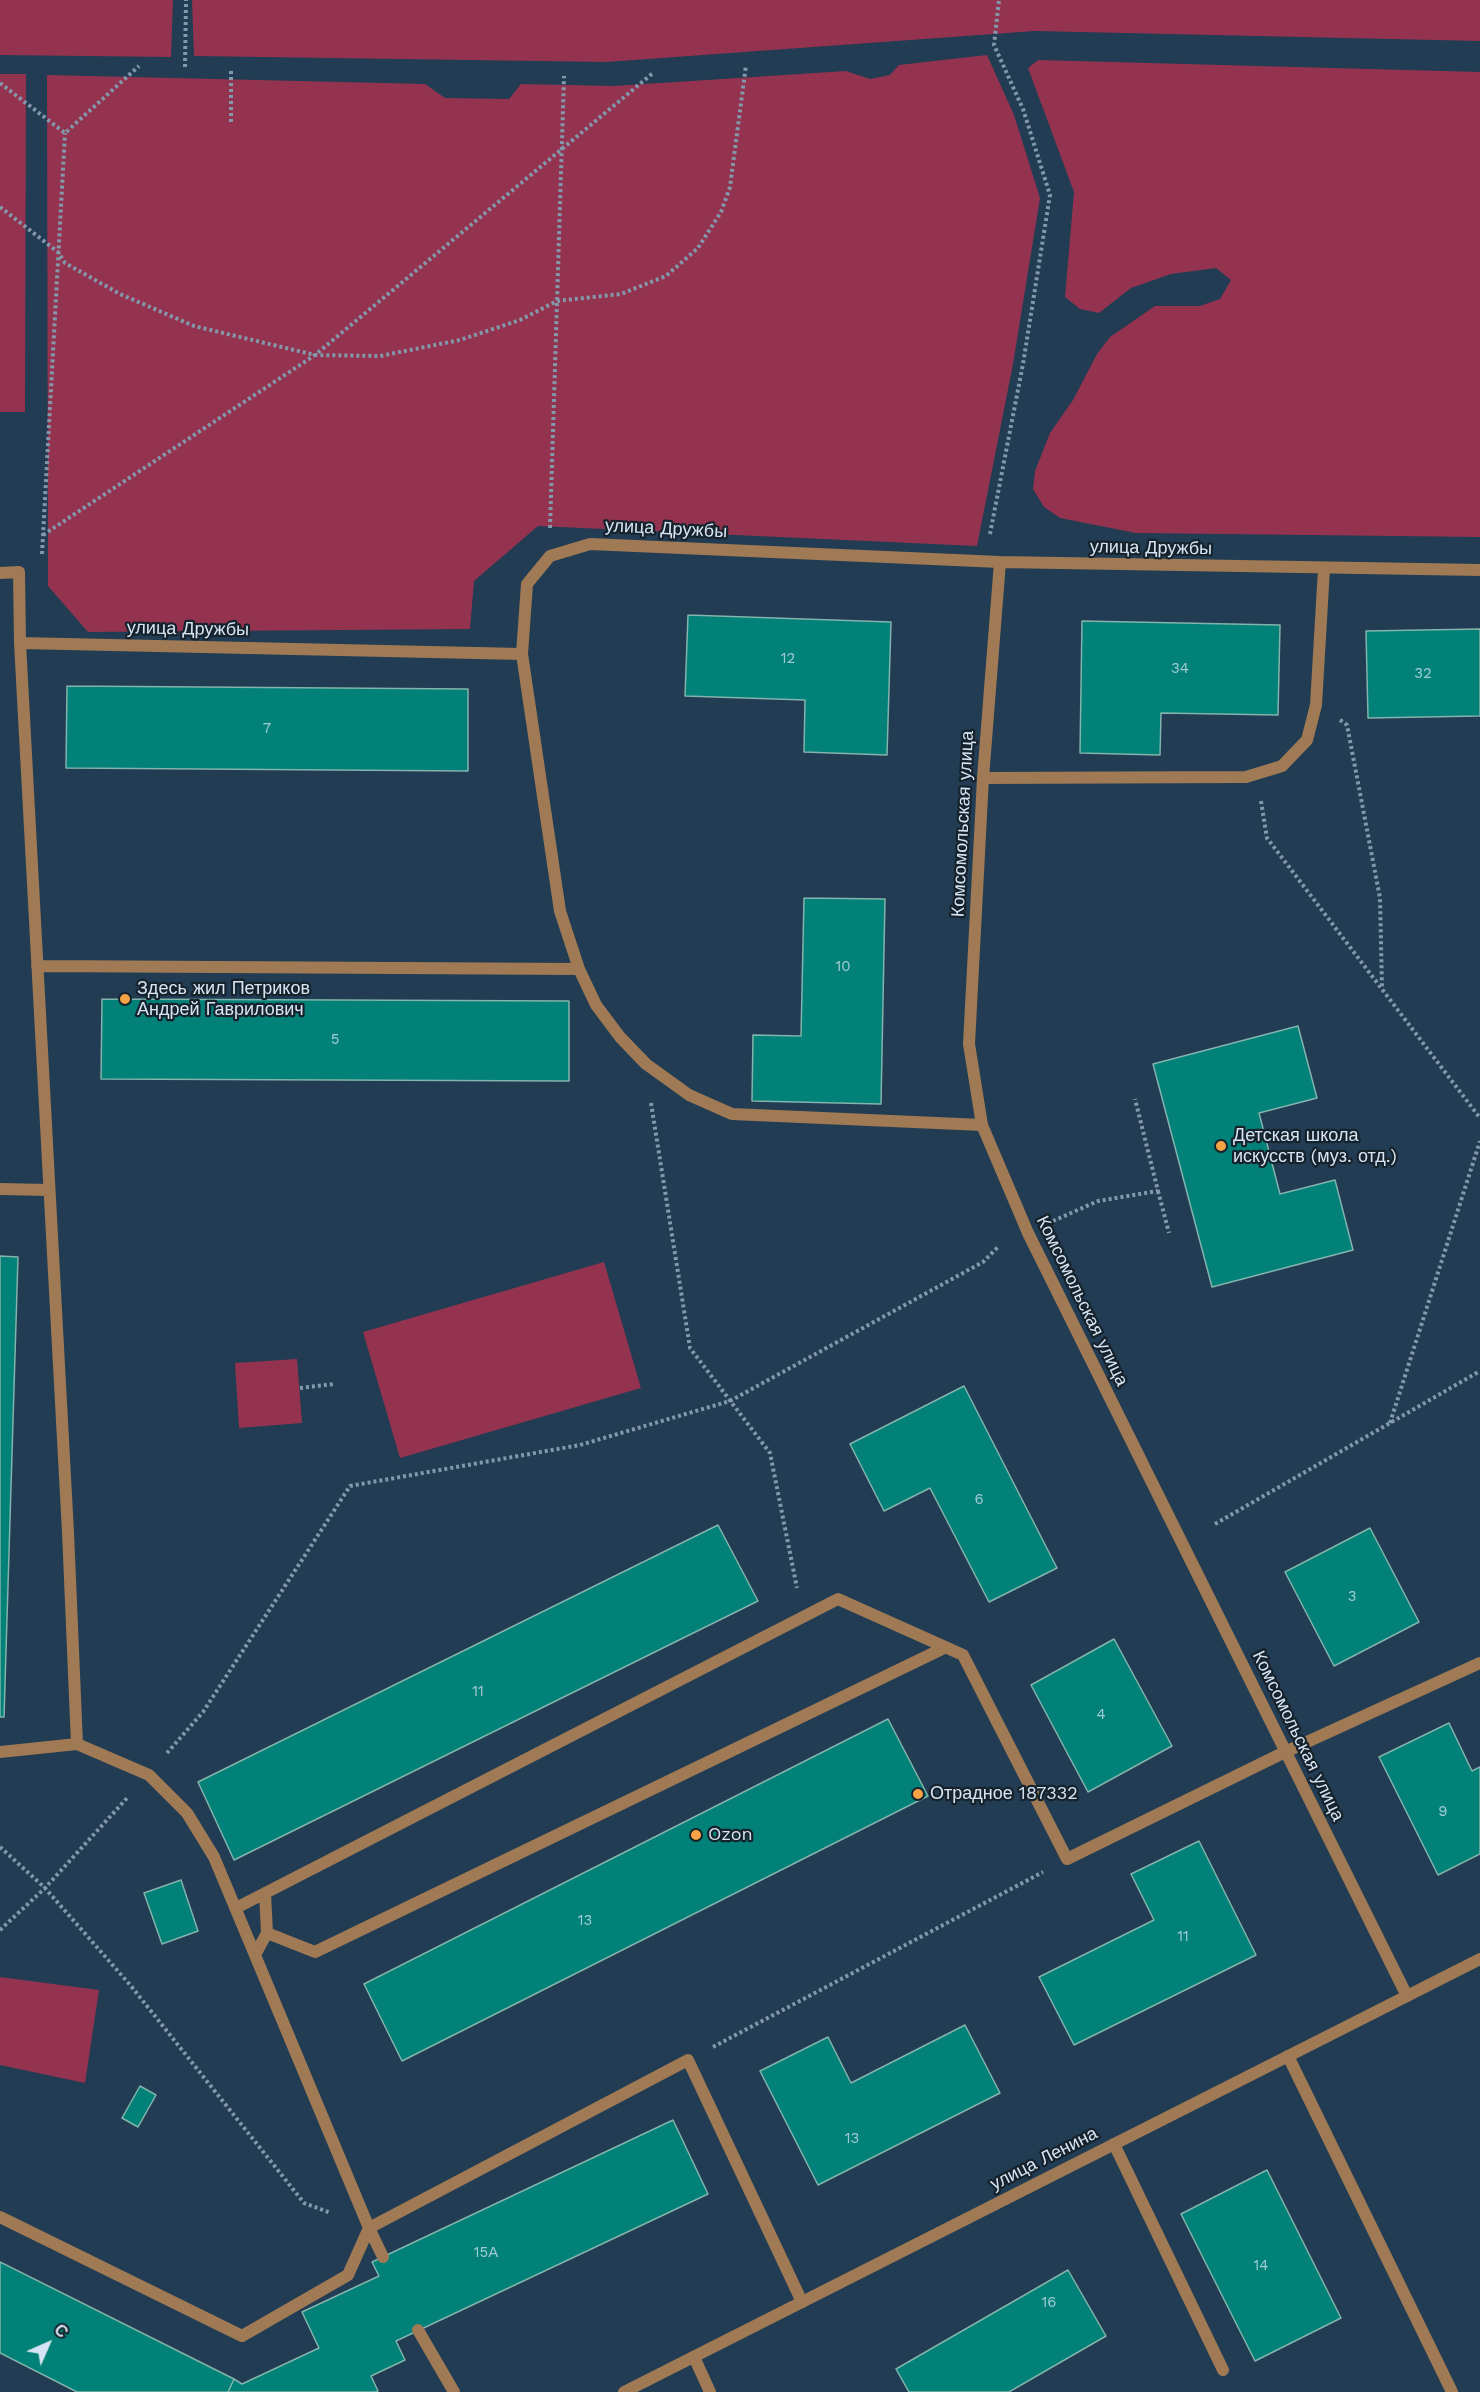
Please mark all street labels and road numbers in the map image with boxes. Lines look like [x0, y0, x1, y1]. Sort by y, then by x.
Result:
street label: улица Дружбы [604, 515, 728, 543]
street label: улица Дружбы [1090, 536, 1212, 560]
street label: улица Дружбы [127, 617, 249, 641]
street label: Комсомольская улица [947, 730, 979, 918]
street label: Комсомольская улица [1031, 1212, 1133, 1390]
street label: Комсомольская улица [1247, 1647, 1349, 1825]
street label: улица Ленина [987, 2123, 1101, 2195]

